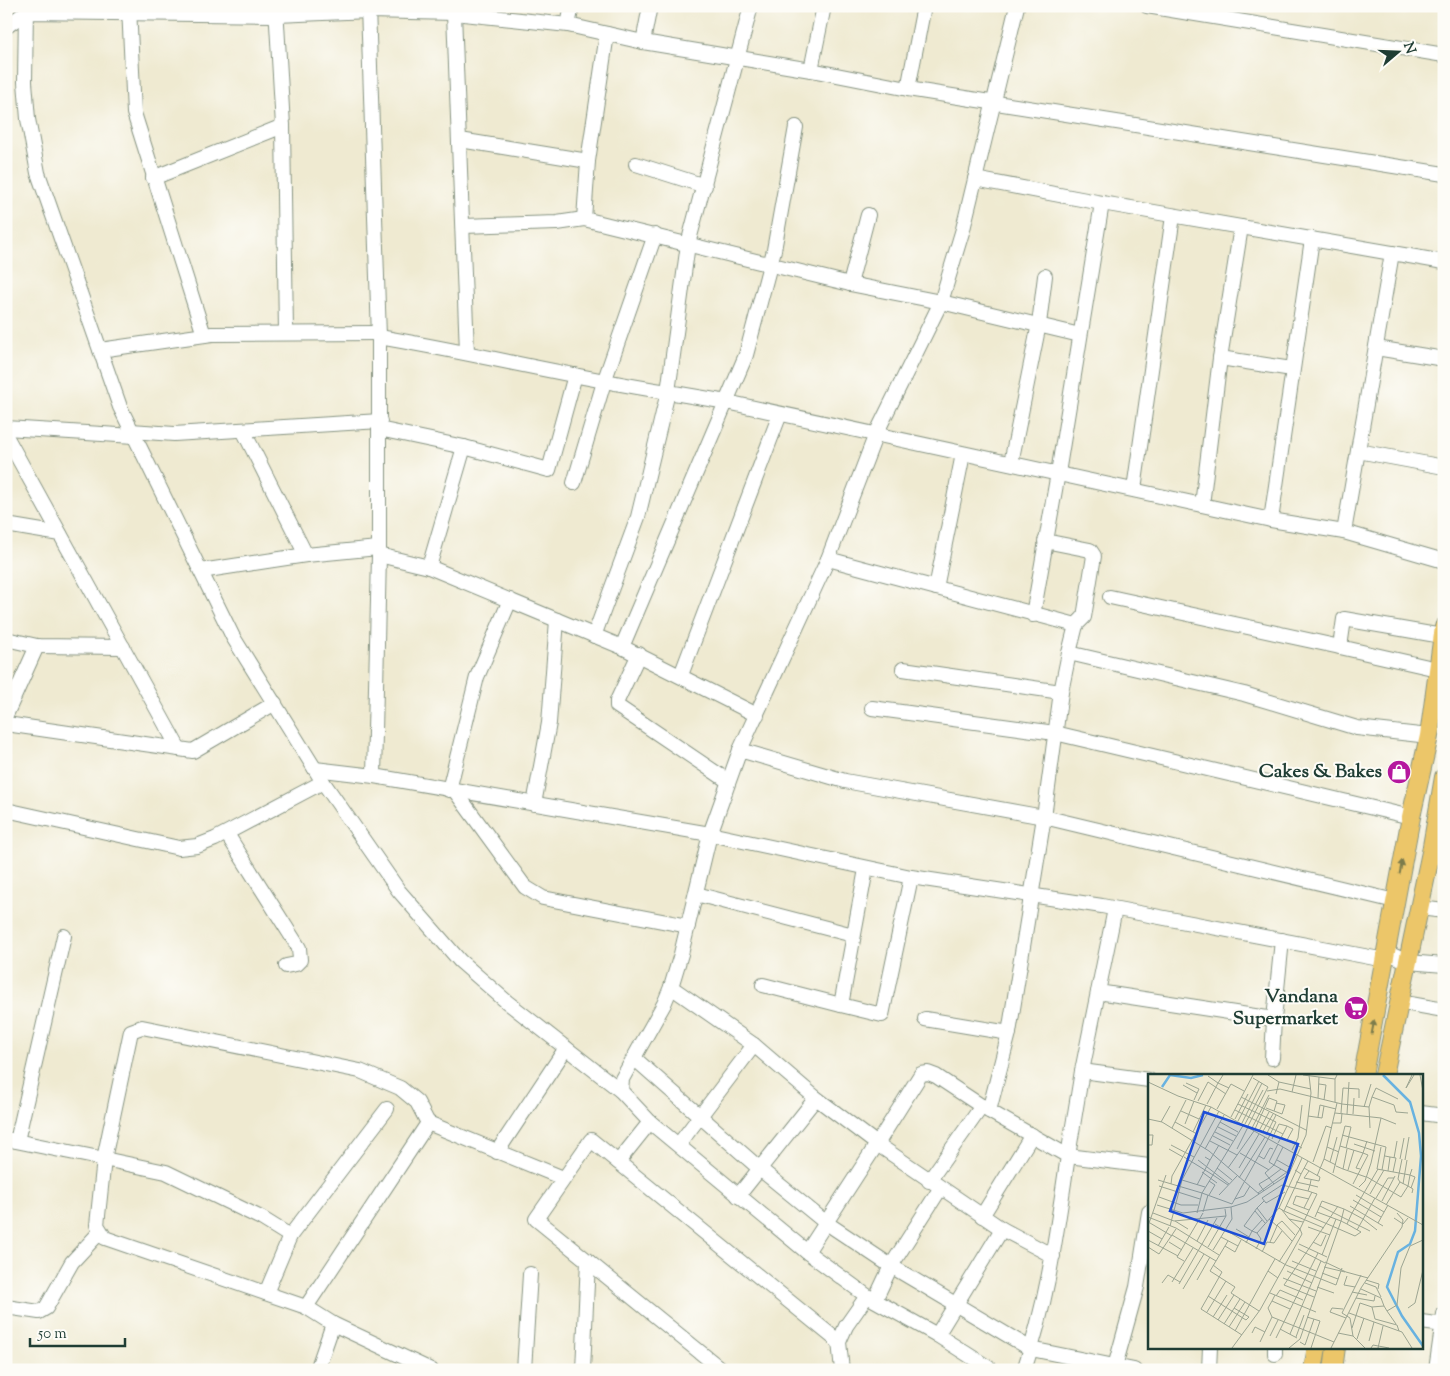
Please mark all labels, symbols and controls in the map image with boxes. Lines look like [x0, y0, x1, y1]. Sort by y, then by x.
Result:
north arrow [1372, 28, 1422, 78]
text: N [1397, 40, 1420, 57]
place label: Cakes & Bakes [1259, 759, 1383, 786]
shop icon: Cakes & Bakes [1386, 759, 1412, 785]
one-way arrow [1398, 859, 1406, 875]
place label: Vandana Supermarket [1233, 984, 1339, 1033]
supermarket icon: Vandana Supermarket [1343, 995, 1369, 1021]
one-way arrow [1369, 1018, 1377, 1034]
inset map [1148, 1074, 1422, 1348]
scale bar [30, 1316, 125, 1348]
text: 50 m [37, 1324, 67, 1345]

